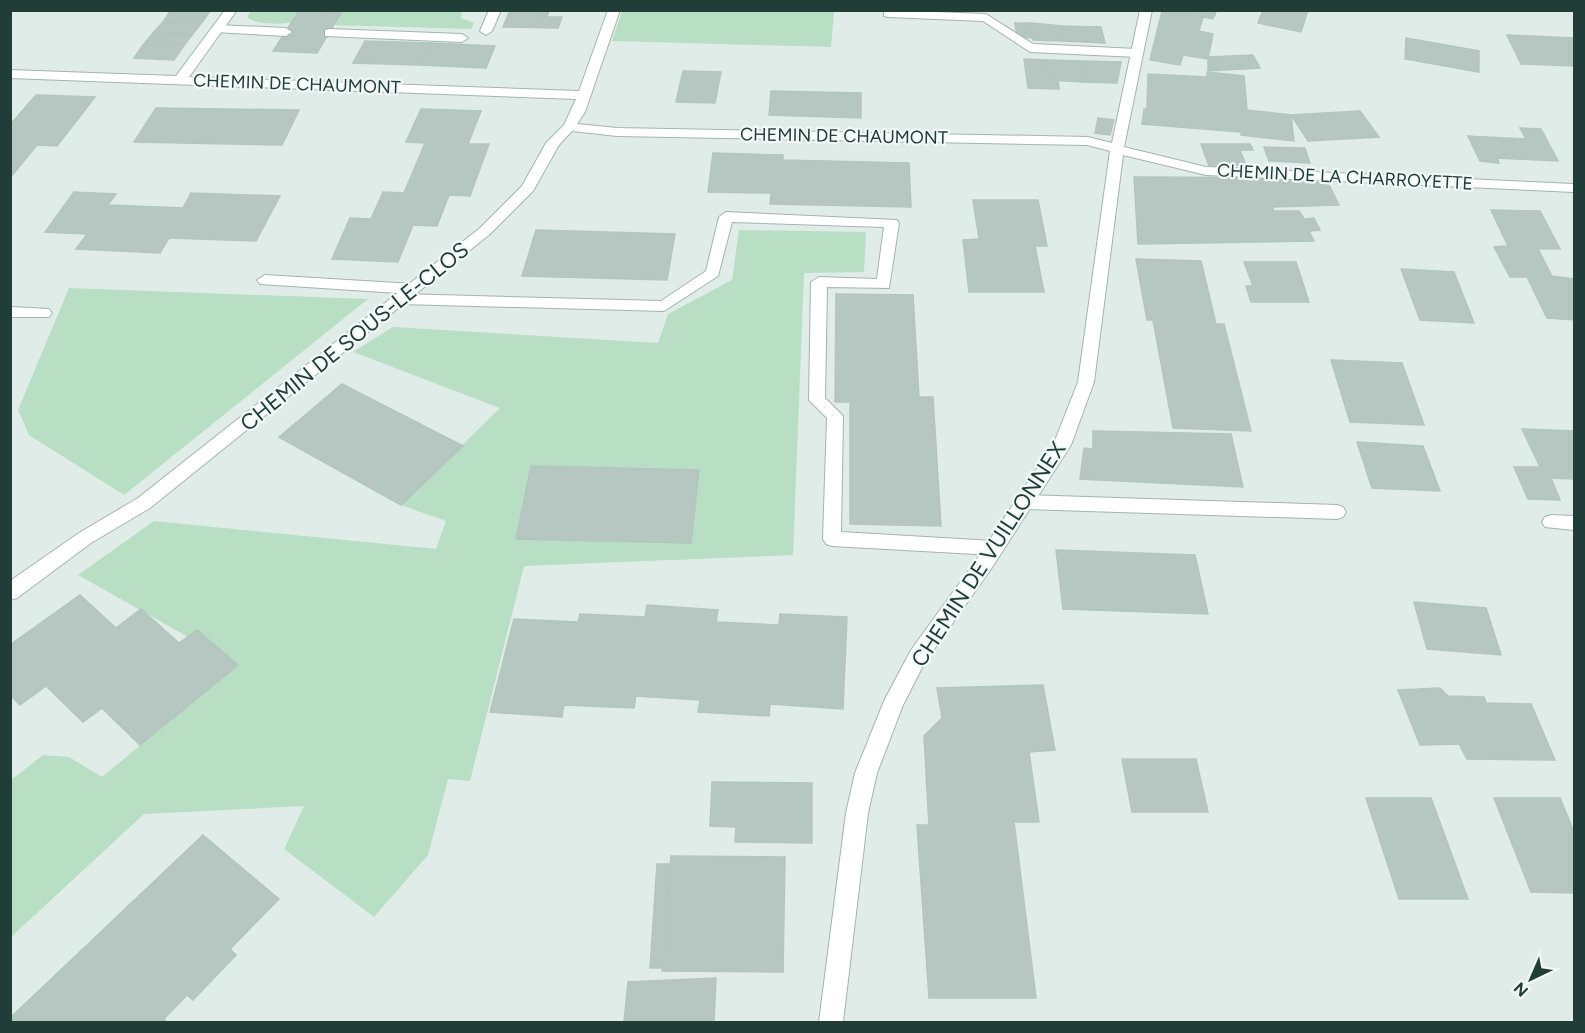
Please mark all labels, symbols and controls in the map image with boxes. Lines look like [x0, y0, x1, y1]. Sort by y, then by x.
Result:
street label: CHEMIN DE CHAUMONT [193, 69, 401, 99]
street label: CHEMIN DE CHAUMONT [740, 123, 948, 149]
street label: CHEMIN DE LA CHARROYETTE [1217, 159, 1473, 195]
street label: CHEMIN DE SOUS-LE-CLOS [235, 236, 474, 437]
street label: CHEMIN DE VUILLONNEX [905, 436, 1072, 672]
north arrow [1501, 949, 1561, 1009]
text: N [1510, 978, 1532, 1001]

